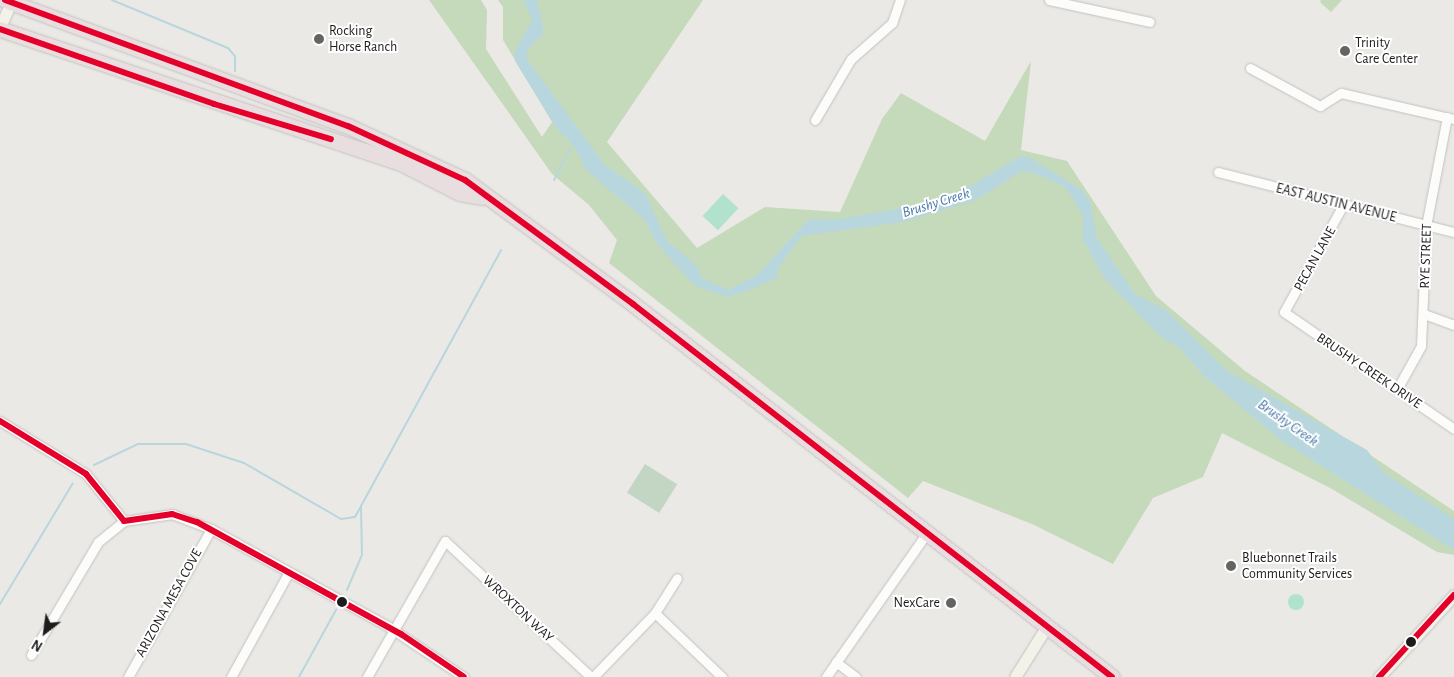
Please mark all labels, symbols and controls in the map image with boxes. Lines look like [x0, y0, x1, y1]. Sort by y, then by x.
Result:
place label: Rocking Horse Ranch [329, 23, 397, 56]
marker: Rocking Horse Ranch [313, 33, 325, 45]
place label: Trinity Care Center [1355, 35, 1418, 68]
marker: Trinity Care Center [1339, 45, 1351, 57]
street label: EAST AUSTIN AVENUE [1274, 180, 1398, 226]
water label: Brushy Creek [900, 184, 972, 222]
street label: RYE STREET [1416, 223, 1436, 289]
street label: PECAN LANE [1290, 224, 1340, 294]
street label: BRUSHY CREEK DRIVE [1313, 330, 1425, 412]
water label: Brushy Creek [1254, 396, 1322, 450]
street label: ARIZONA MESA COVE [132, 546, 206, 660]
place label: Bluebonnet Trails Community Services [1242, 550, 1352, 582]
marker: Bluebonnet Trails Community Services [1224, 559, 1238, 573]
street label: WROXTON WAY [479, 572, 557, 646]
place label: NexCare [894, 595, 940, 611]
marker: NexCare [944, 596, 958, 610]
unlabelled marker [337, 597, 347, 607]
north arrow [20, 607, 70, 657]
text: N [30, 636, 45, 653]
unlabelled marker [1406, 637, 1416, 647]

